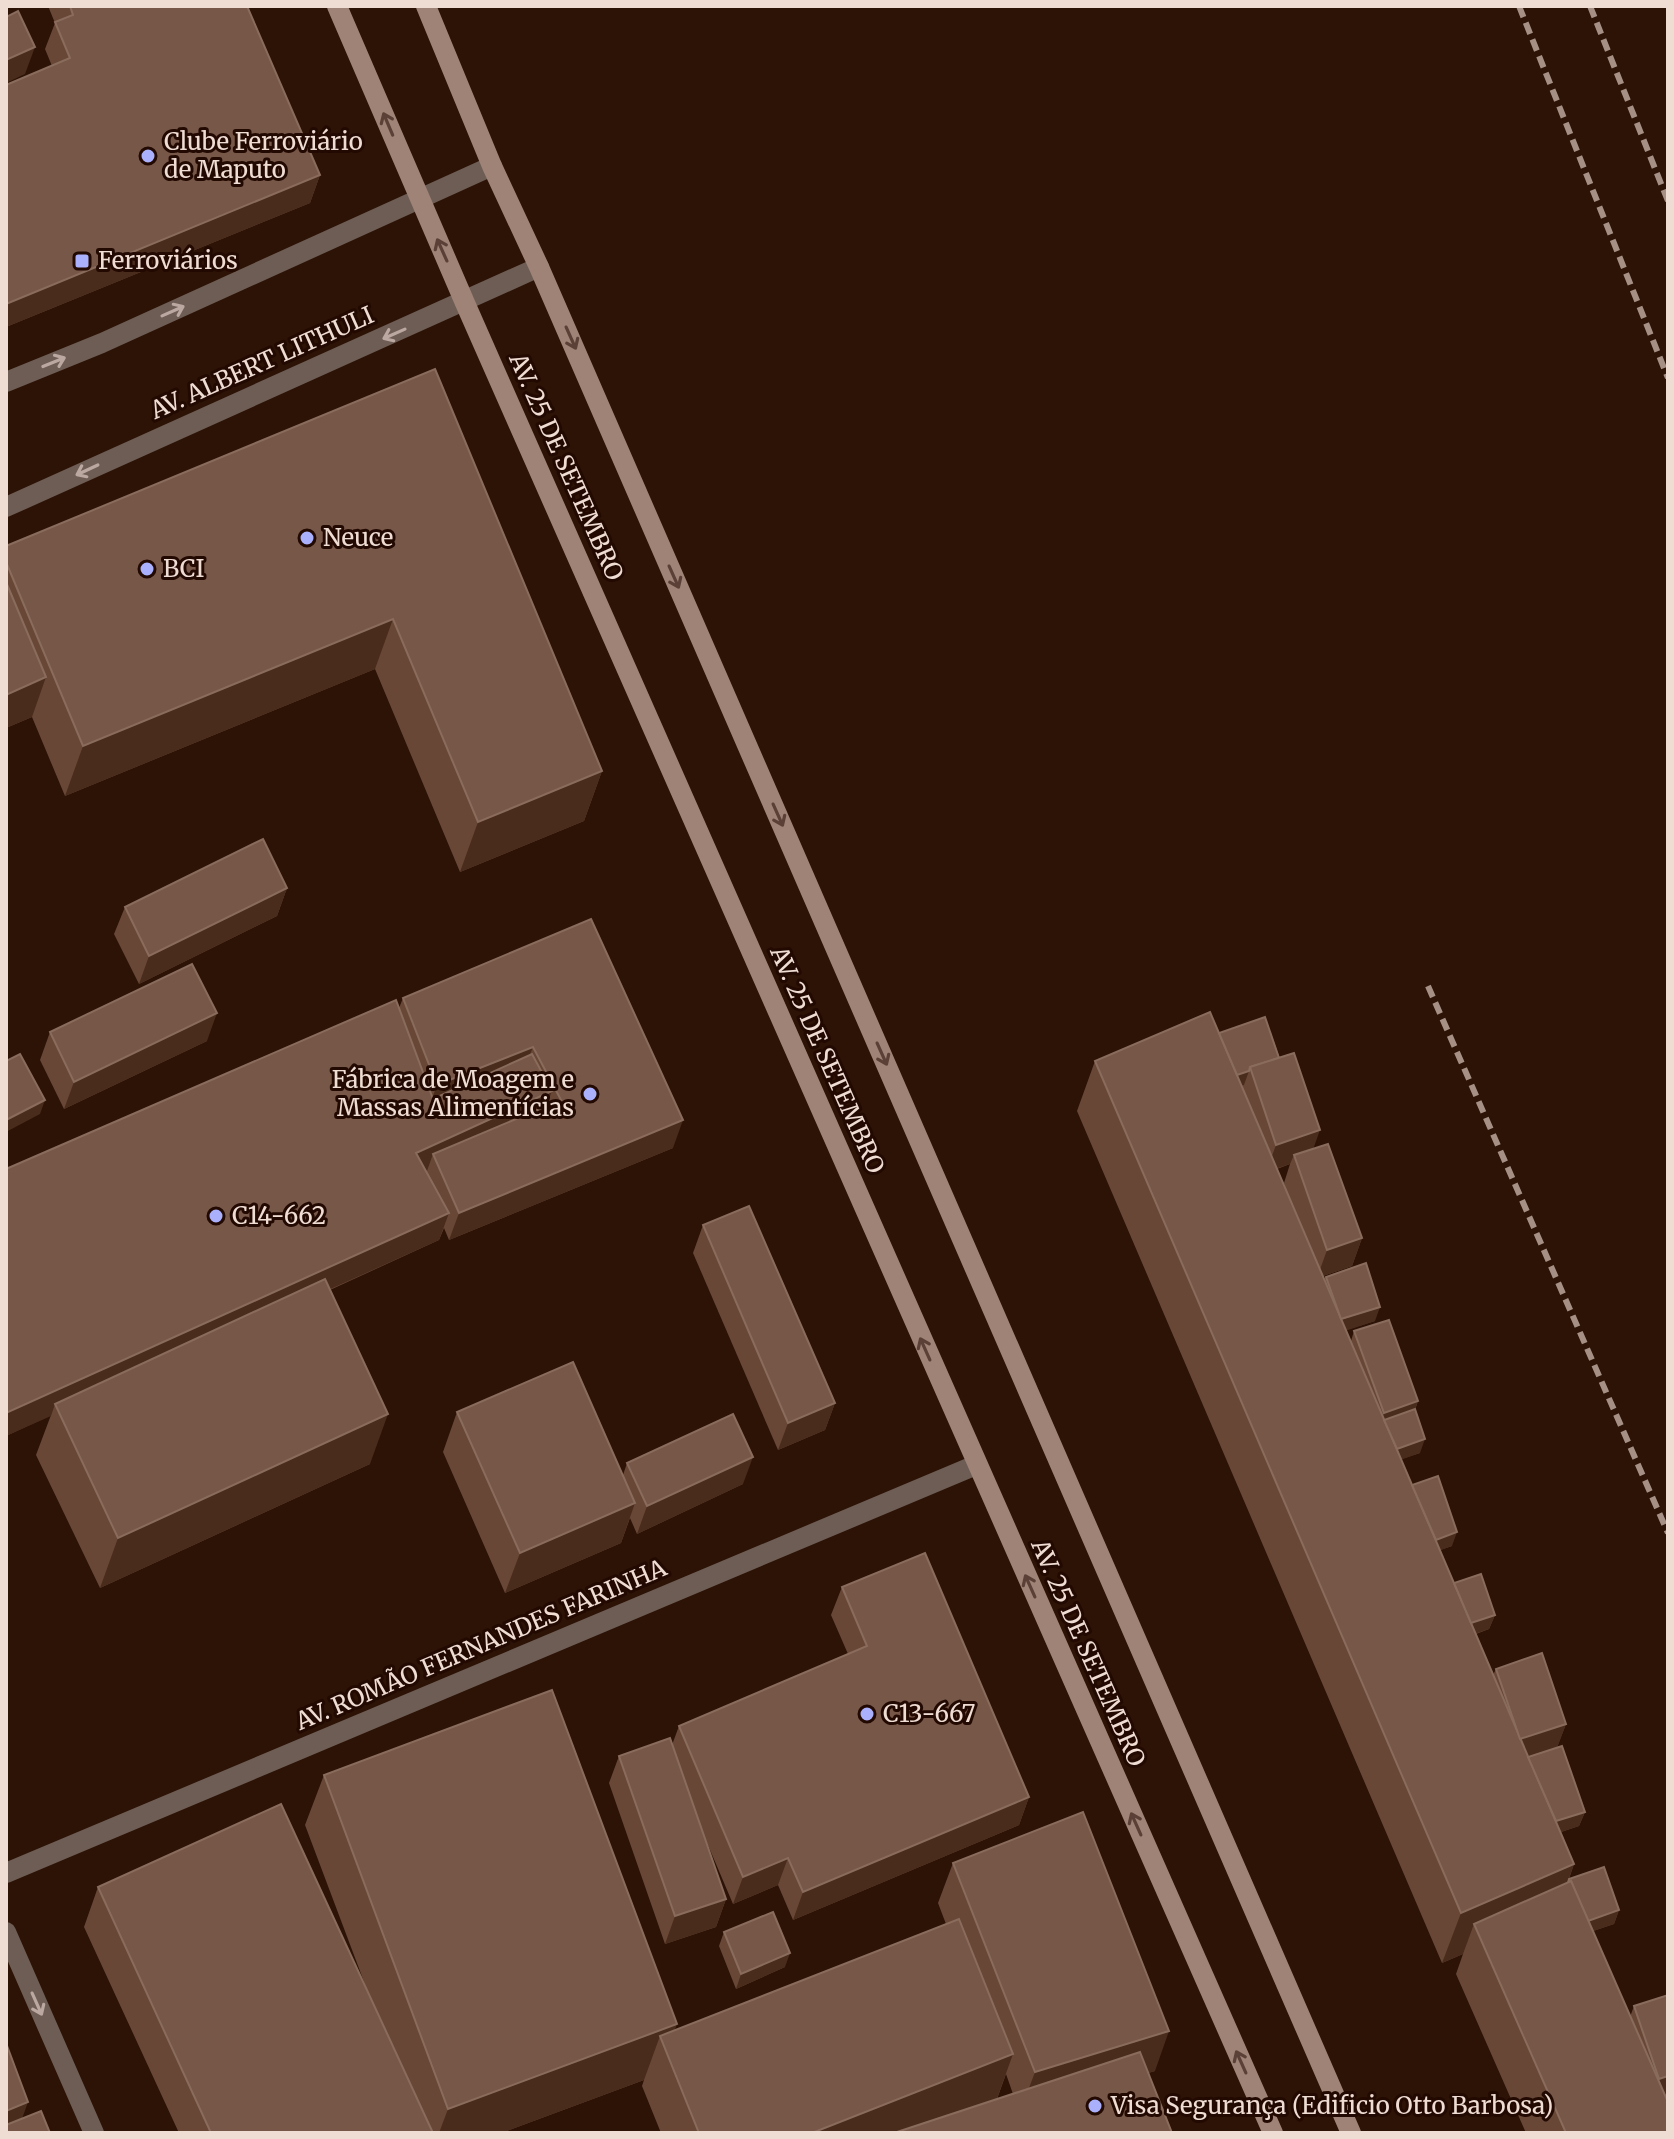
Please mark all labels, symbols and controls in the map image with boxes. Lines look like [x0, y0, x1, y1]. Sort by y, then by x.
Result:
one-way arrow [379, 112, 394, 137]
place label: Clube Ferroviário de Maputo [164, 126, 363, 185]
marker: Clube Ferroviário de Maputo [139, 147, 157, 165]
one-way arrow [433, 238, 448, 262]
place label: Ferroviários [98, 245, 238, 276]
marker: Ferroviários [73, 252, 91, 270]
street label: AV. ALBERT LITHULI [144, 299, 378, 426]
one-way arrow [161, 303, 185, 318]
one-way arrow [564, 325, 579, 350]
one-way arrow [382, 328, 406, 343]
street label: AV. 25 DE SETEMBRO [502, 347, 631, 585]
one-way arrow [41, 354, 66, 369]
one-way arrow [75, 463, 99, 478]
place label: Neuce [323, 522, 393, 553]
marker: Neuce [298, 529, 316, 547]
place label: BCI [163, 553, 204, 584]
marker: BCI [138, 560, 156, 578]
one-way arrow [668, 564, 683, 588]
one-way arrow [771, 802, 786, 827]
street label: AV. 25 DE SETEMBRO [763, 940, 892, 1178]
one-way arrow [875, 1041, 890, 1065]
place label: Fábrica de Moagem e Massas Alimentícias [332, 1064, 574, 1123]
marker: Fábrica de Moagem e Massas Alimentícias [581, 1085, 599, 1103]
place label: C14-662 [232, 1200, 326, 1231]
marker: C14-662 [207, 1207, 225, 1225]
one-way arrow [917, 1337, 932, 1361]
street label: AV. 25 DE SETEMBRO [1024, 1533, 1153, 1771]
street label: AV. ROMÃO FERNANDES FARINHA [290, 1552, 672, 1737]
one-way arrow [1022, 1575, 1037, 1599]
place label: C13-667 [883, 1698, 975, 1729]
marker: C13-667 [858, 1705, 876, 1723]
one-way arrow [1127, 1812, 1142, 1837]
one-way arrow [31, 1991, 46, 2015]
one-way arrow [1233, 2050, 1248, 2075]
place label: Visa Segurança (Edificio Otto Barbosa) [1110, 2090, 1553, 2121]
marker: Visa Segurança (Edificio Otto Barbosa) [1086, 2097, 1104, 2115]

